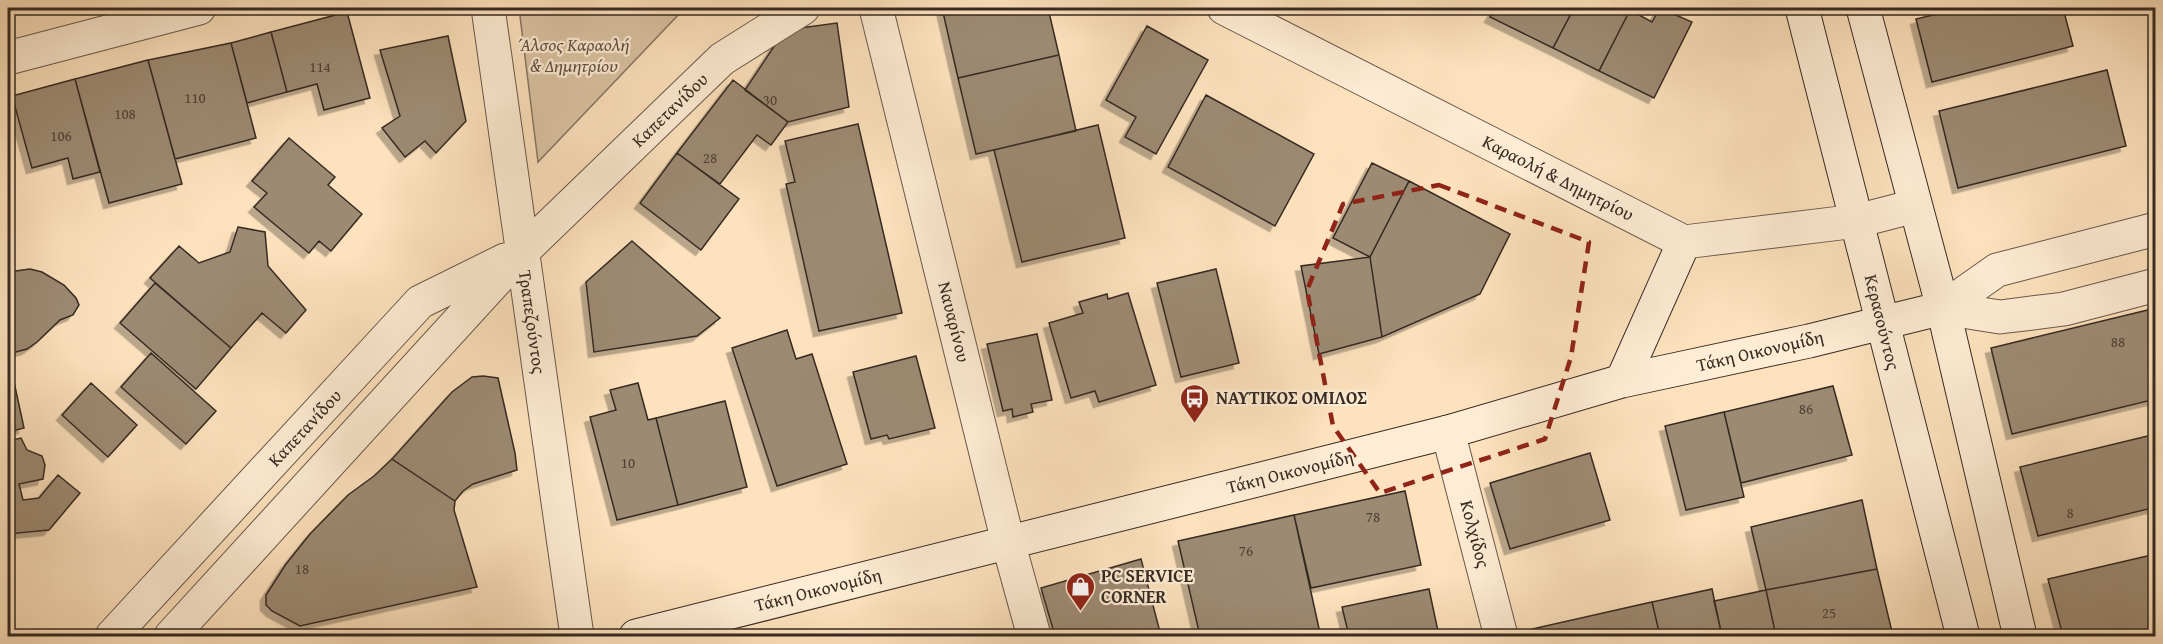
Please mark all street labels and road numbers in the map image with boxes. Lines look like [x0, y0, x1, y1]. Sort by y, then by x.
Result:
street label: Καπετανίδου [625, 66, 714, 153]
street label: Καραολή & Δημητρίου [1478, 128, 1639, 227]
street label: Τραπεζούντος [512, 268, 553, 376]
street label: Κερασούντος [1858, 271, 1907, 373]
street label: Ναυαρίνου [931, 279, 978, 365]
street label: Τάκη Οικονομίδη [1694, 323, 1826, 378]
street label: Καπετανίδου [261, 383, 348, 473]
street label: Τάκη Οικονομίδη [1224, 443, 1356, 500]
street label: Κολχίδος [1454, 497, 1498, 571]
street label: Τάκη Οικονομίδη [752, 561, 884, 618]

